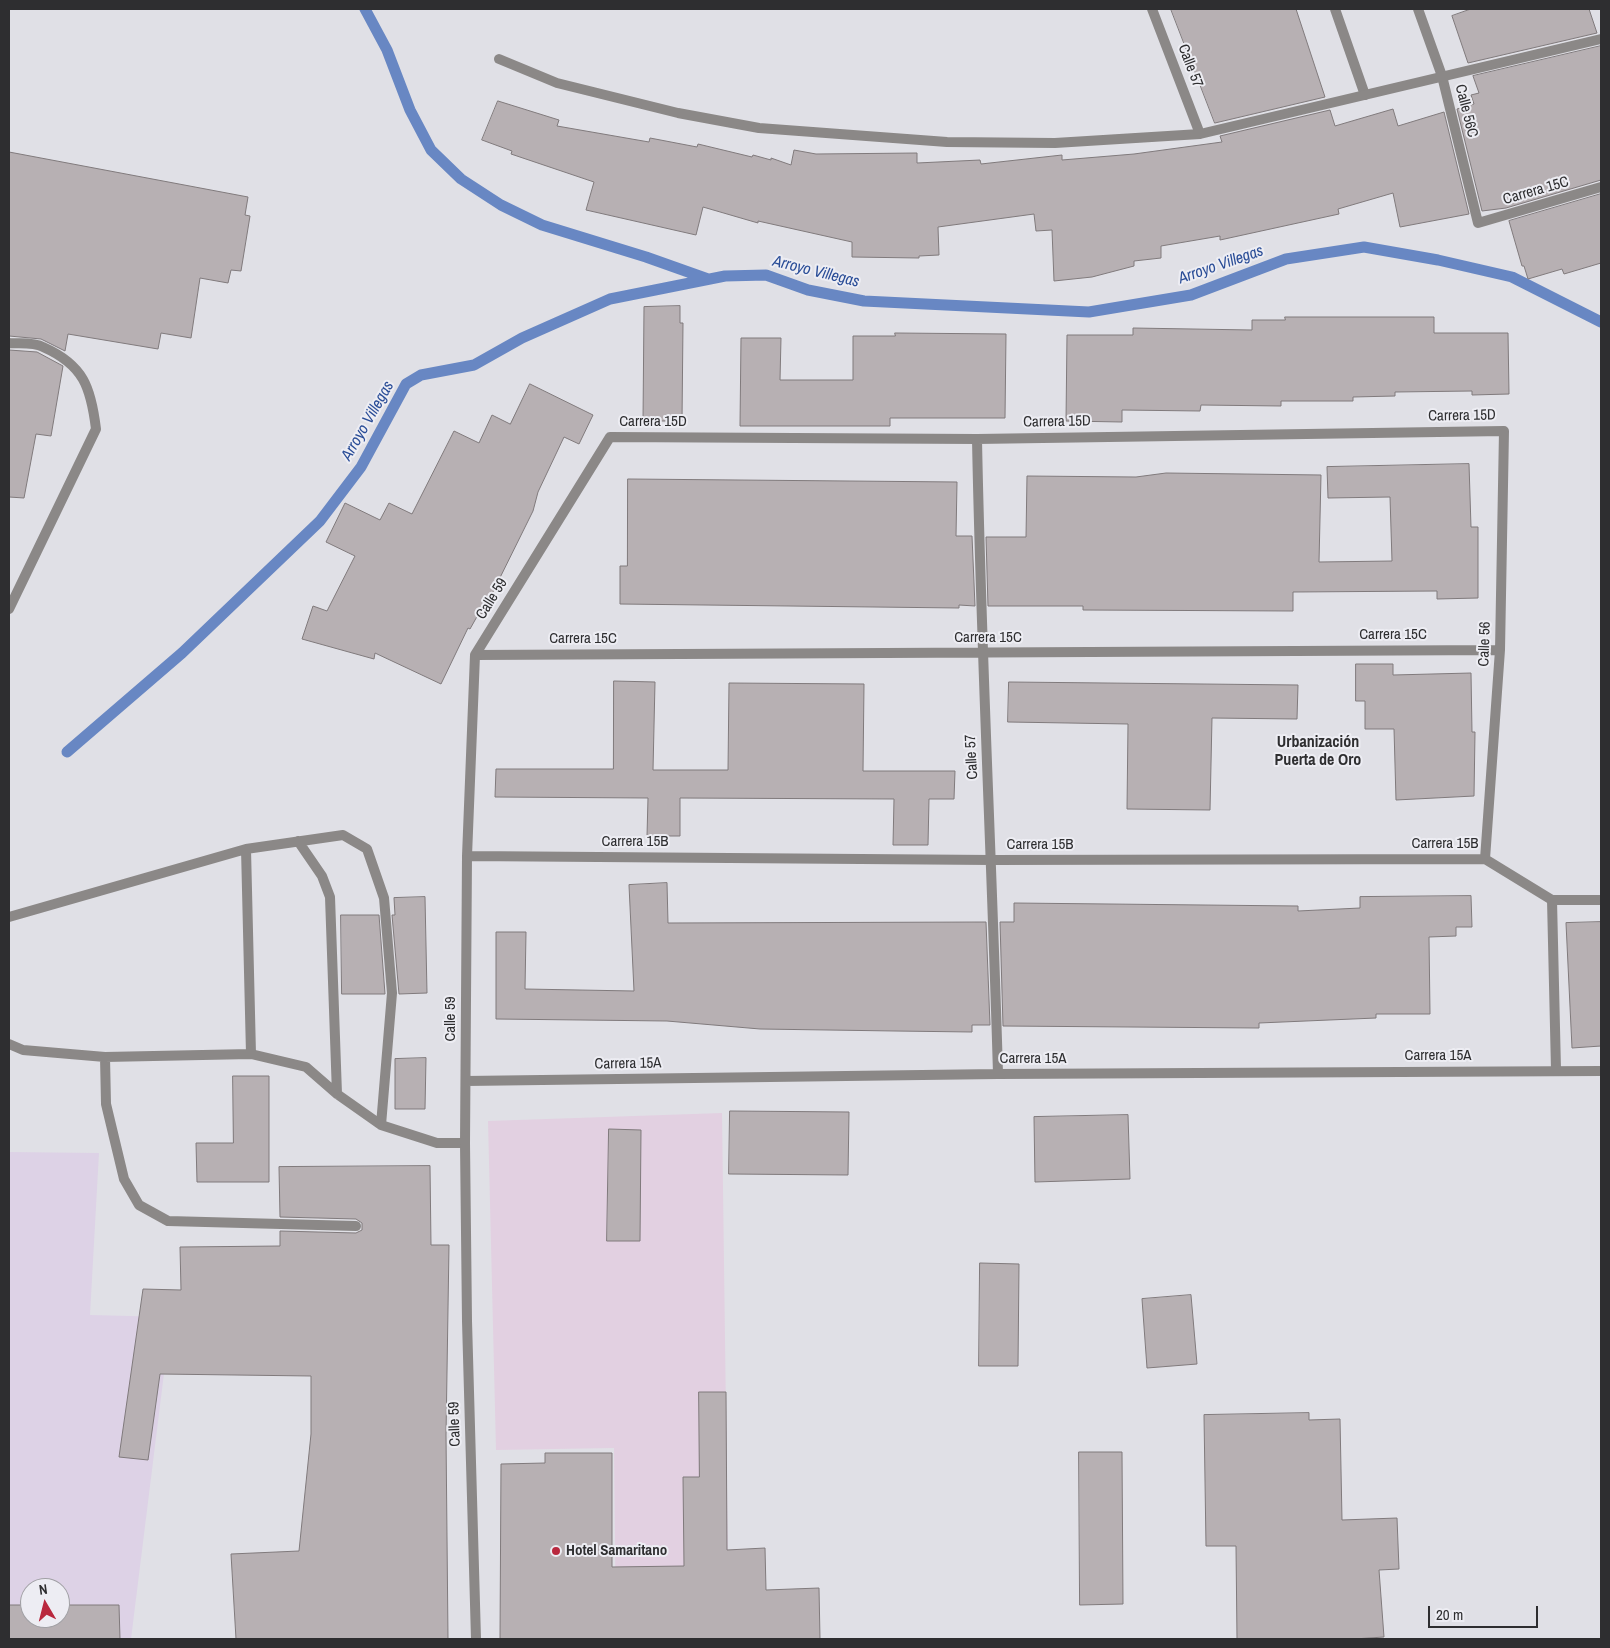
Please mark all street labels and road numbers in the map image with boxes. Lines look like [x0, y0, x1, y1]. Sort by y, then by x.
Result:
street label: Calle 57 [1174, 42, 1206, 90]
street label: Calle 56C [1451, 83, 1481, 139]
street label: Carrera 15C [1501, 173, 1571, 209]
street label: Carrera 15D [1428, 406, 1496, 426]
street label: Carrera 15D [1023, 412, 1091, 432]
street label: Carrera 15D [619, 413, 687, 431]
street label: Calle 59 [472, 575, 512, 623]
street label: Calle 56 [1475, 621, 1495, 667]
street label: Carrera 15C [1359, 626, 1427, 644]
street label: Carrera 15C [954, 629, 1022, 647]
street label: Carrera 15C [549, 630, 617, 648]
street label: Calle 57 [962, 734, 982, 780]
street label: Carrera 15B [602, 833, 668, 851]
street label: Carrera 15B [1412, 835, 1478, 853]
street label: Carrera 15B [1007, 836, 1073, 854]
street label: Calle 59 [442, 996, 460, 1042]
street label: Carrera 15A [1405, 1047, 1471, 1065]
street label: Carrera 15A [1000, 1050, 1066, 1068]
street label: Carrera 15A [594, 1054, 662, 1074]
street label: Calle 59 [445, 1401, 465, 1447]

